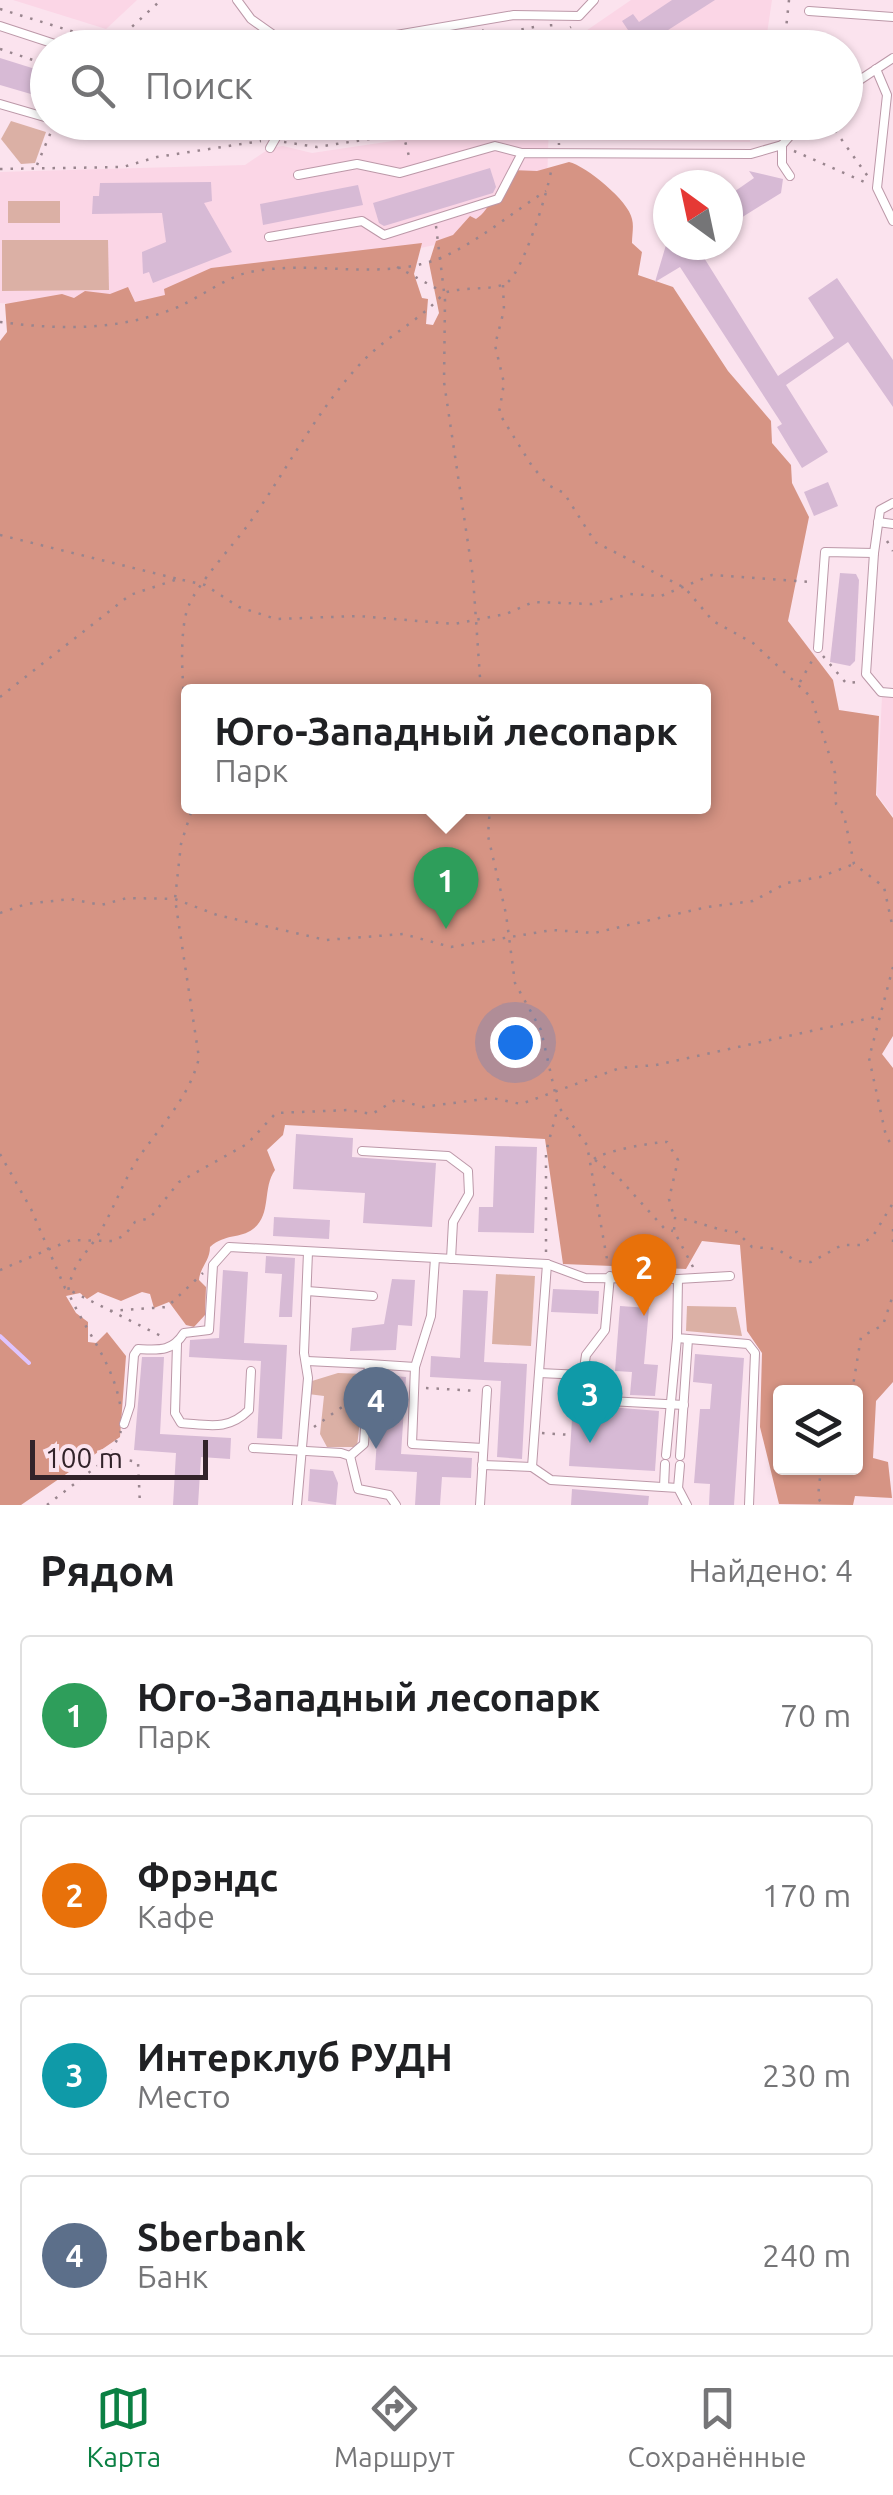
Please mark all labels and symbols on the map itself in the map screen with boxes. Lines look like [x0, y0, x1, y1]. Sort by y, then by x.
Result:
north arrow [653, 170, 743, 260]
pin: 1 [414, 846, 478, 929]
your location [490, 1017, 541, 1068]
pin: 2 [612, 1234, 676, 1316]
pin: 3 [558, 1360, 622, 1443]
pin: 4 [344, 1366, 408, 1449]
scale bar [30, 1435, 208, 1480]

